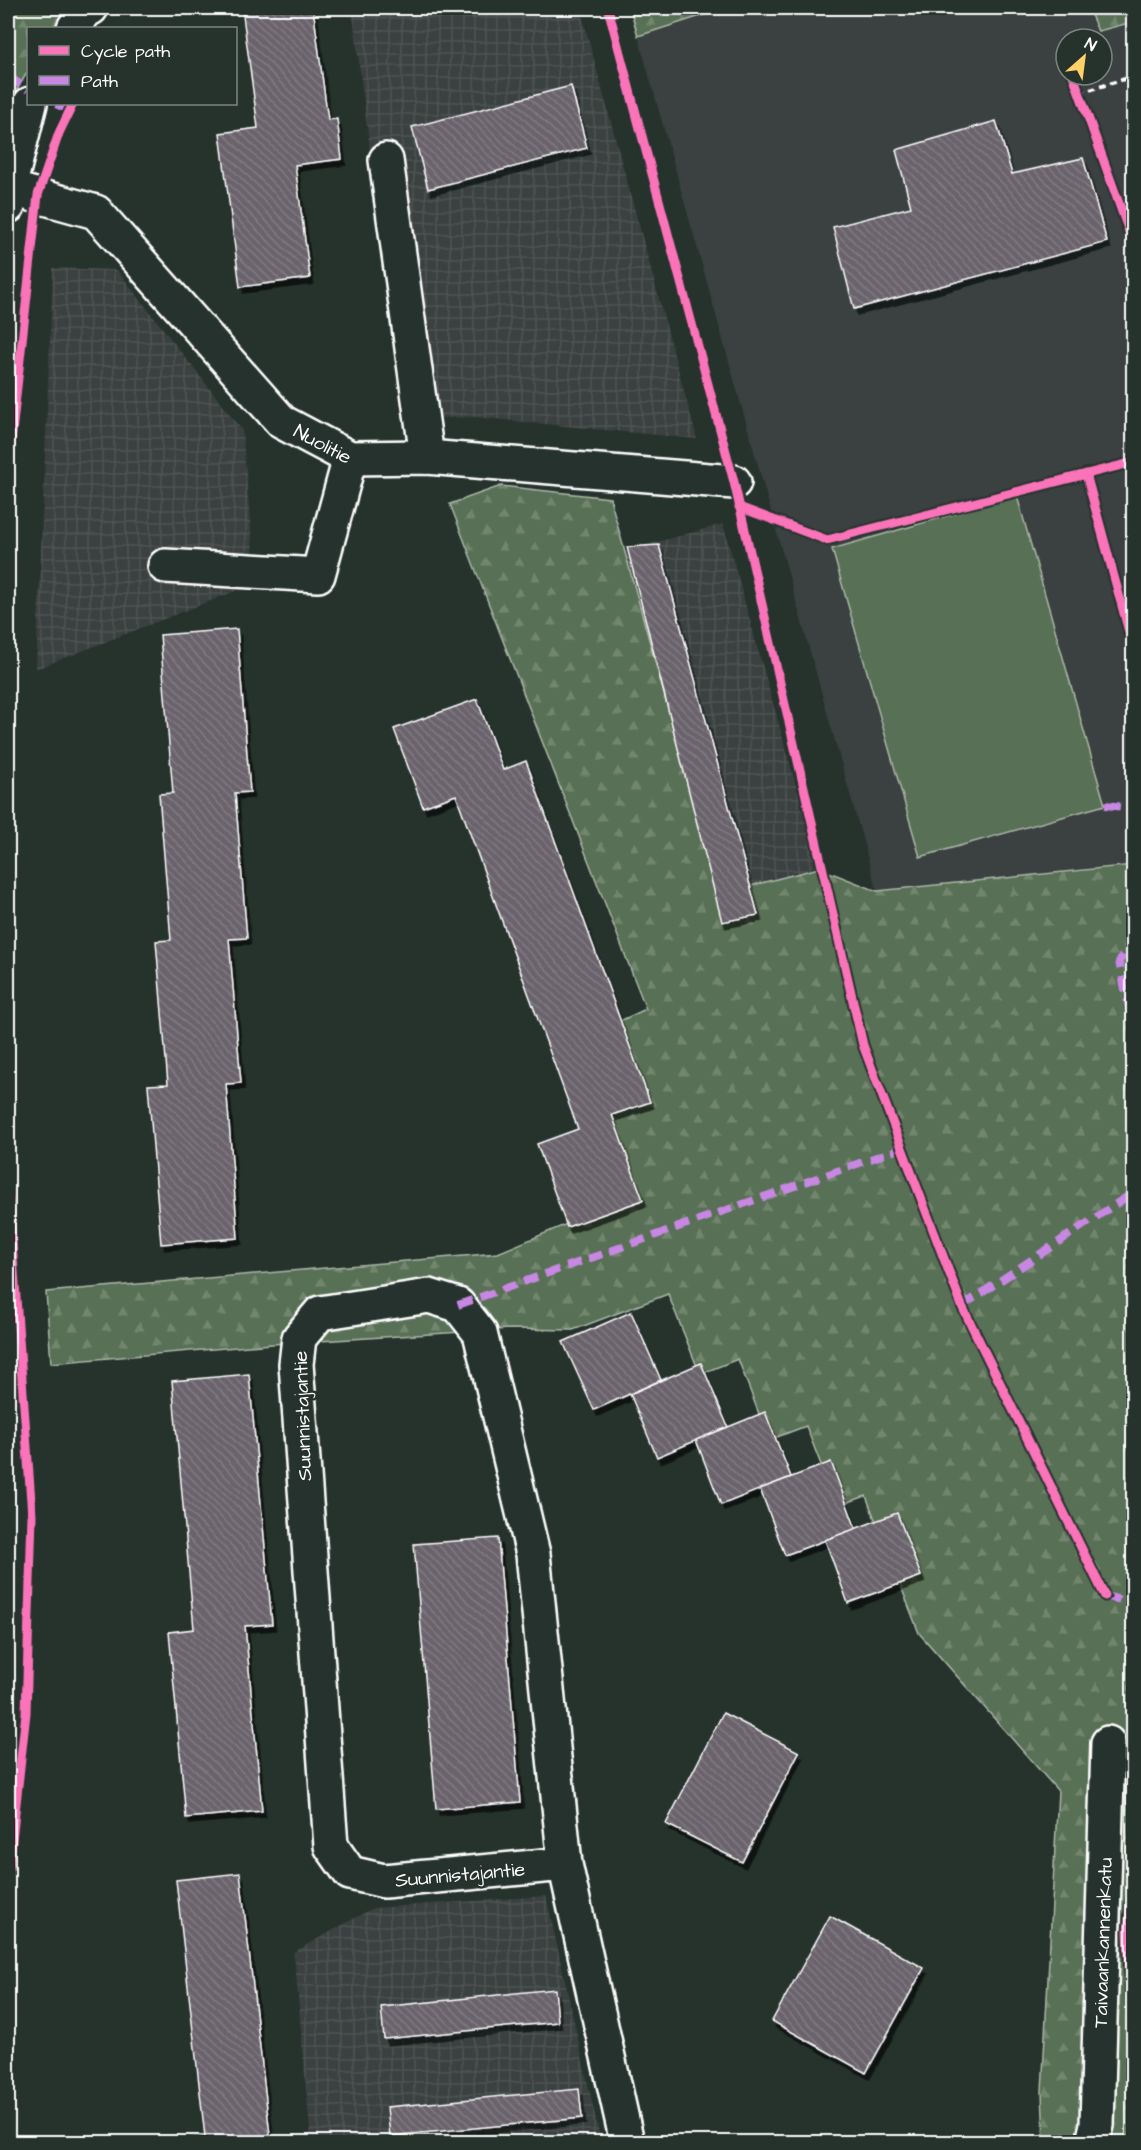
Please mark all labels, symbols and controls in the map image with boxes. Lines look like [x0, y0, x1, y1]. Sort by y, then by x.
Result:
legend [27, 27, 237, 105]
north arrow [1054, 27, 1114, 87]
text: N [1081, 33, 1100, 57]
text: Cycle path [81, 39, 170, 65]
text: Path [81, 69, 118, 94]
street label: Nuolitie [288, 418, 357, 471]
street label: Suunnistajantie [287, 1350, 319, 1481]
street label: Suunnistajantie [394, 1855, 526, 1895]
street label: Taivaankannenkatu [1087, 1857, 1120, 2028]

